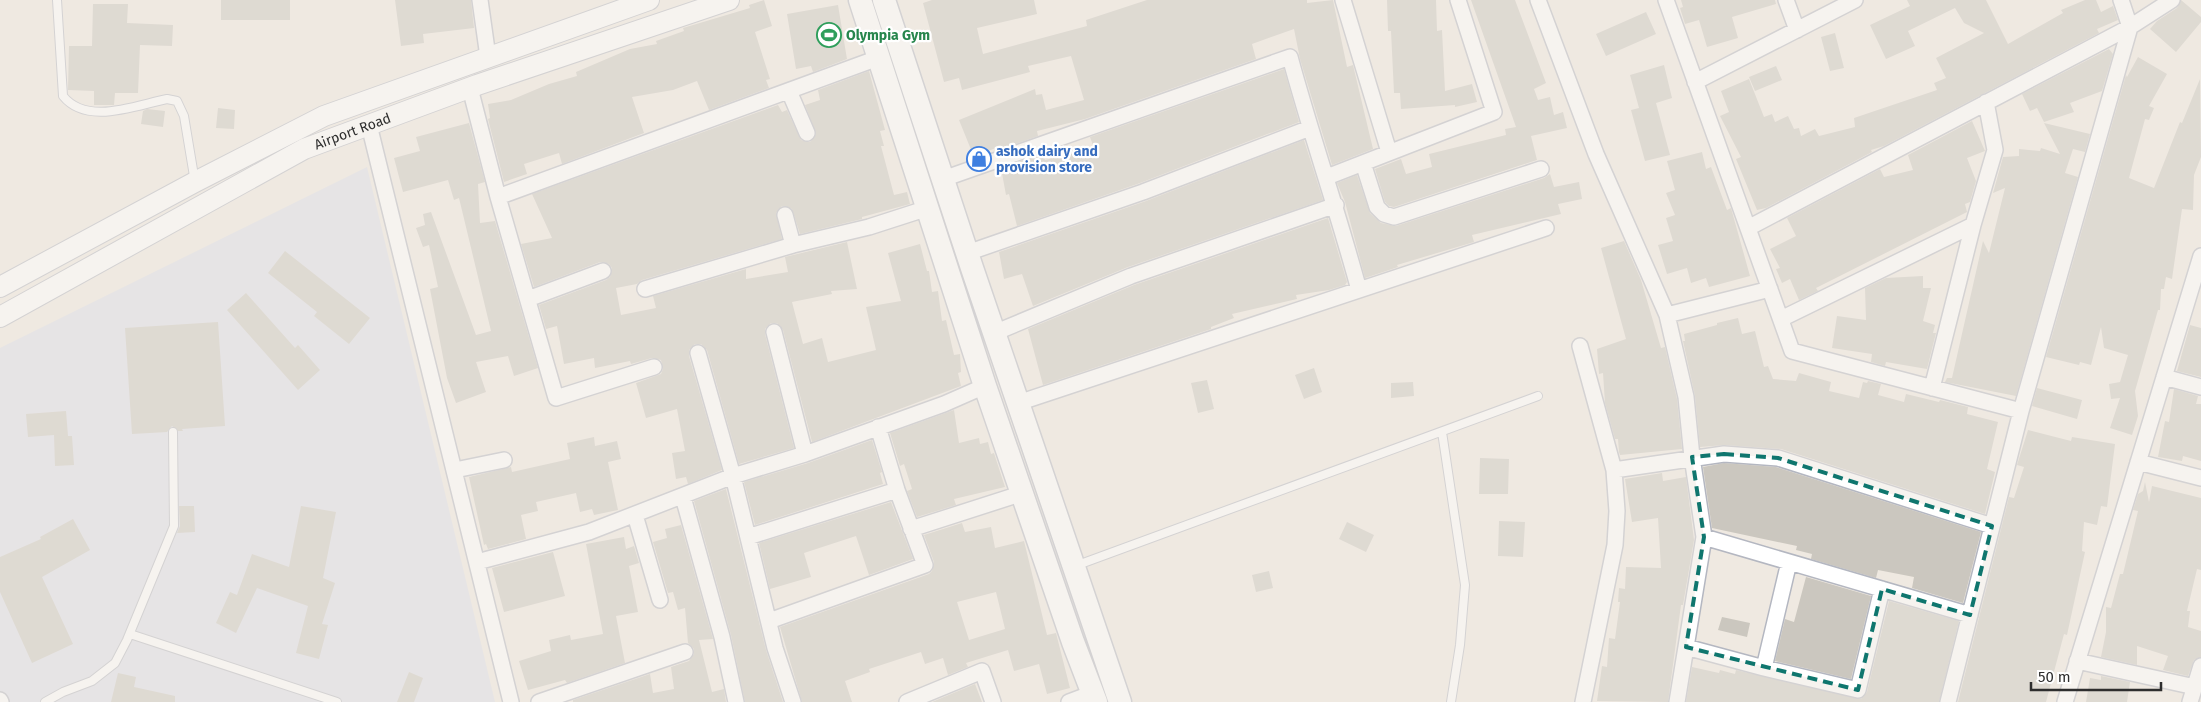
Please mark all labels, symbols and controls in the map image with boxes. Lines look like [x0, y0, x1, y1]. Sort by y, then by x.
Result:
sports icon: Olympia Gym [816, 22, 842, 48]
place label: Olympia Gym [846, 27, 930, 44]
street label: Airport Road [312, 109, 393, 153]
place label: ashok dairy and provision store [996, 143, 1098, 176]
shop icon: ashok dairy and provision store [966, 146, 992, 172]
scale bar [2031, 660, 2161, 692]
text: 50 m [2038, 668, 2071, 686]

